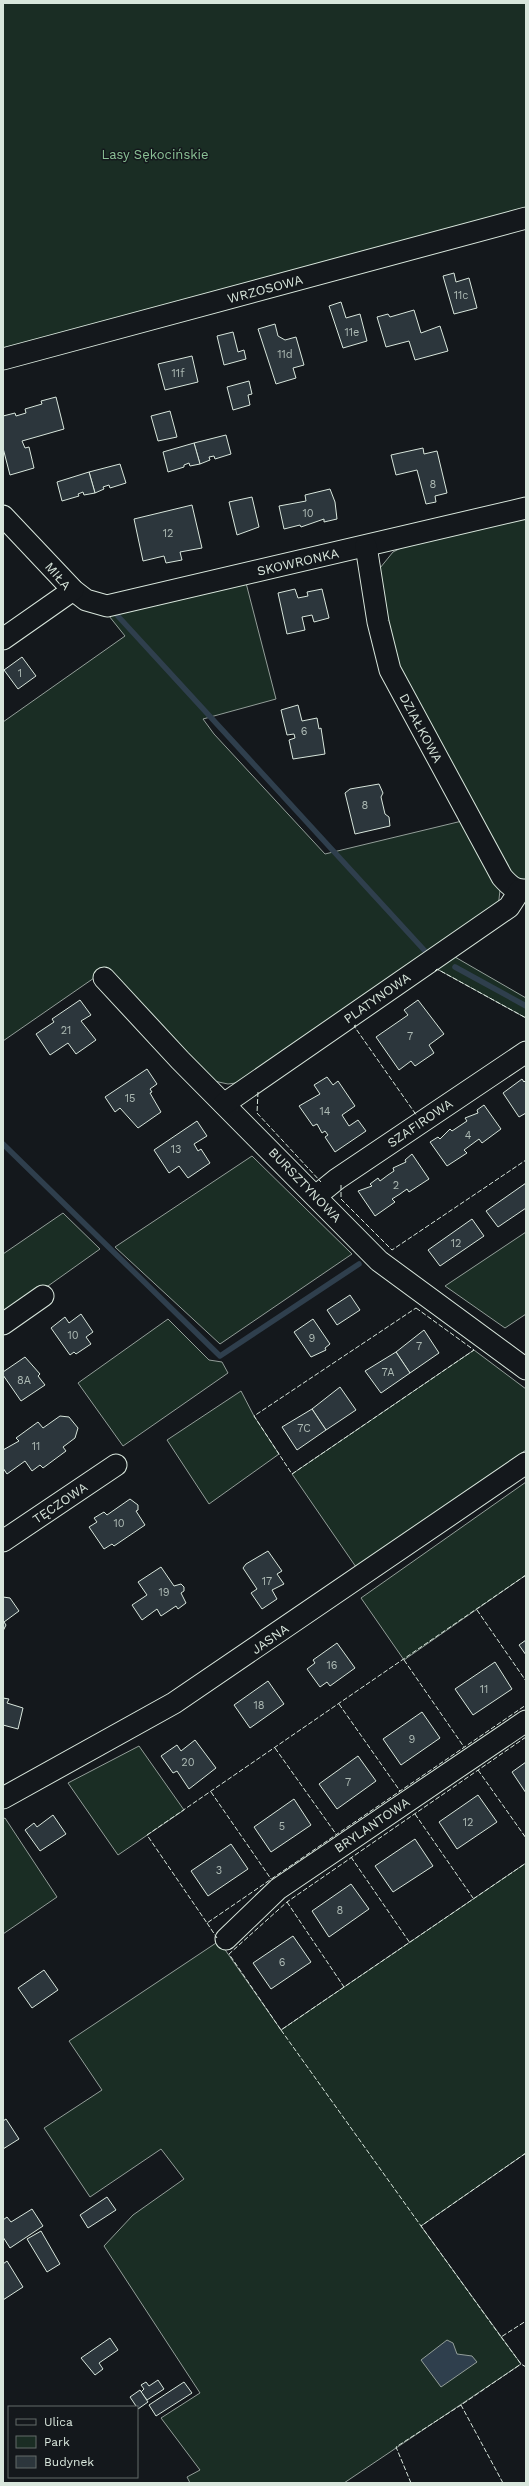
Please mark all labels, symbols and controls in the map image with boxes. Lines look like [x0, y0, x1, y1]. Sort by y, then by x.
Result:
park label: Lasy Sękocińskie [101, 147, 209, 162]
street label: WRZOSOWA [226, 272, 305, 306]
house number: 11c [454, 289, 468, 302]
house number: 11e [345, 326, 359, 339]
house number: 11d [277, 348, 293, 361]
house number: 11f [172, 367, 185, 380]
house number: 8 [430, 478, 437, 491]
house number: 10 [302, 507, 314, 520]
house number: 12 [163, 527, 173, 540]
street label: SKOWRONKA [256, 545, 341, 579]
street label: MIŁA [42, 559, 74, 593]
house number: 1 [18, 667, 22, 680]
street label: DZIAŁKOWA [396, 691, 446, 766]
house number: 6 [301, 725, 308, 738]
house number: 8 [362, 799, 369, 812]
street label: PLATYNOWA [341, 969, 414, 1026]
house number: 21 [61, 1024, 71, 1037]
house number: 7 [407, 1030, 413, 1043]
house number: 15 [125, 1092, 135, 1105]
street label: SZAFIROWA [384, 1095, 456, 1150]
house number: 14 [319, 1105, 331, 1118]
house number: 4 [465, 1129, 472, 1142]
house number: 13 [171, 1143, 181, 1156]
street label: BURSZTYNOWA [266, 1145, 345, 1226]
house number: 2 [393, 1179, 399, 1192]
house number: 12 [451, 1237, 461, 1250]
house number: 10 [67, 1329, 79, 1342]
house number: 9 [309, 1332, 316, 1345]
house number: 7 [416, 1340, 422, 1353]
house number: 7A [382, 1366, 394, 1379]
house number: 8A [17, 1374, 31, 1387]
house number: 7C [297, 1422, 311, 1435]
house number: 11 [32, 1440, 40, 1453]
street label: TĘCZOWA [30, 1479, 91, 1527]
house number: 10 [113, 1517, 125, 1530]
house number: 17 [262, 1575, 272, 1588]
house number: 19 [158, 1586, 170, 1599]
street label: JASNA [248, 1621, 292, 1657]
house number: 16 [327, 1659, 338, 1672]
house number: 11 [480, 1683, 488, 1696]
house number: 18 [253, 1699, 265, 1712]
house number: 9 [409, 1733, 416, 1746]
house number: 20 [181, 1756, 195, 1769]
house number: 7 [345, 1776, 351, 1789]
street label: BRYLANTOWA [331, 1794, 413, 1856]
house number: 12 [463, 1816, 473, 1829]
house number: 5 [279, 1820, 285, 1833]
house number: 3 [216, 1864, 222, 1877]
house number: 8 [337, 1904, 344, 1917]
house number: 6 [279, 1956, 286, 1969]
legend [8, 2406, 138, 2478]
text: Ulica [44, 2415, 73, 2429]
text: Park [44, 2435, 70, 2449]
text: Budynek [44, 2455, 94, 2469]

